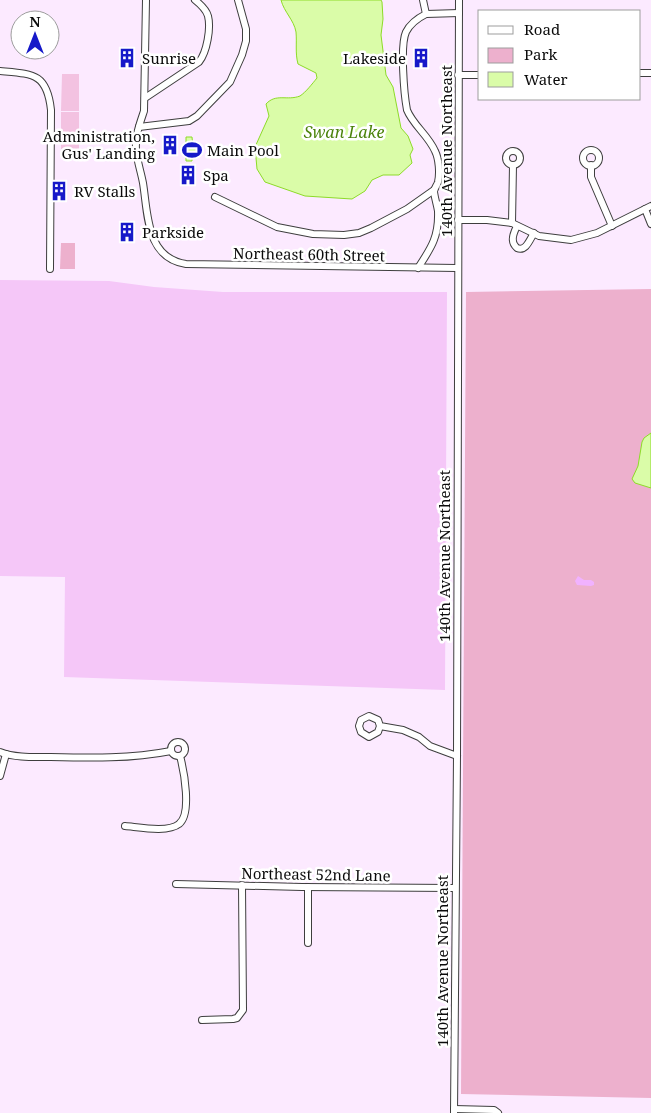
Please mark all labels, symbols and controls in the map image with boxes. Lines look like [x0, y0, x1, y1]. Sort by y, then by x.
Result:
north arrow [10, 10, 60, 60]
legend [478, 10, 641, 100]
text: N [29, 12, 41, 31]
text: Road [524, 19, 560, 39]
text: Park [524, 44, 558, 64]
building icon: Sunrise [116, 47, 138, 69]
building icon: Lakeside [410, 47, 432, 69]
place label: Sunrise [142, 48, 196, 68]
place label: Lakeside [343, 48, 406, 68]
street label: 140th Avenue Northeast [436, 65, 456, 237]
text: Water [524, 69, 567, 89]
water label: Swan Lake [304, 121, 384, 143]
place label: Administration, Gus' Landing [43, 126, 155, 163]
building icon: Administration, Gus' Landing [159, 134, 181, 156]
sports icon: Main Pool [181, 139, 203, 161]
place label: Main Pool [207, 140, 279, 160]
building icon: Spa [177, 164, 199, 186]
place label: Spa [203, 165, 229, 185]
building icon: RV Stalls [48, 180, 70, 202]
place label: RV Stalls [74, 181, 136, 201]
building icon: Parkside [116, 221, 138, 243]
place label: Parkside [142, 222, 204, 242]
street label: Northeast 60th Street [233, 243, 385, 265]
street label: 140th Avenue Northeast [434, 470, 454, 642]
street label: Northeast 52nd Lane [241, 863, 391, 885]
street label: 140th Avenue Northeast [432, 875, 452, 1047]

